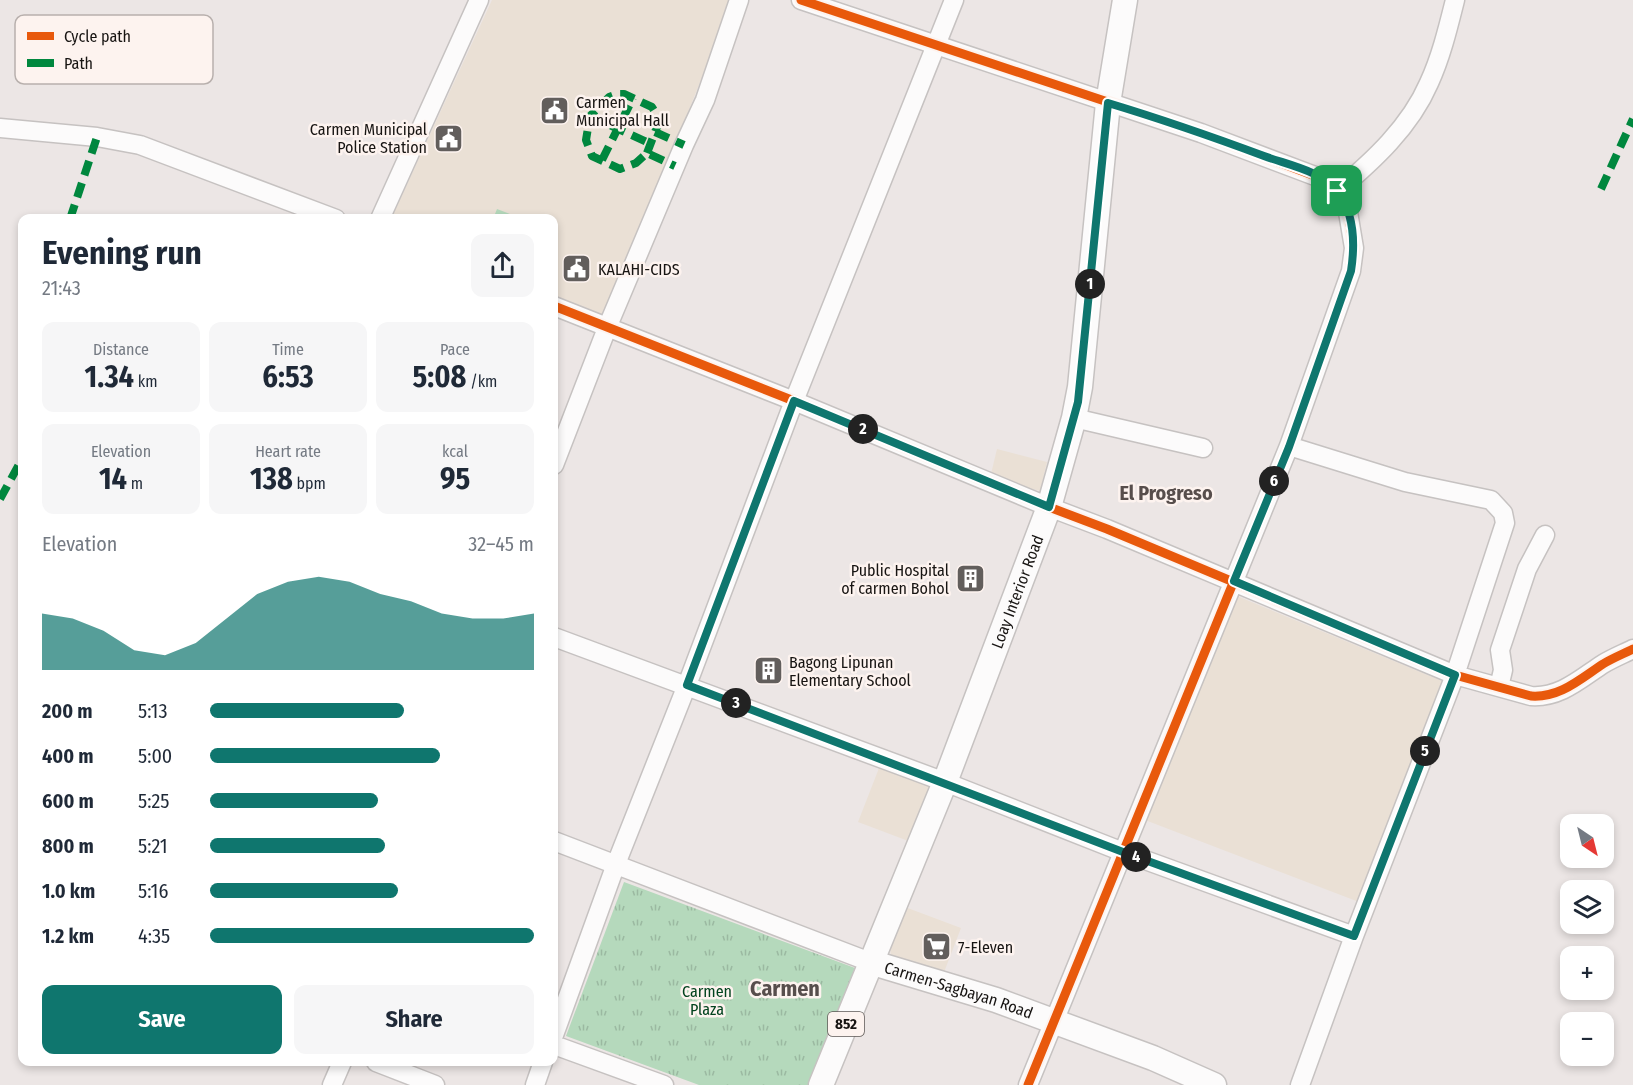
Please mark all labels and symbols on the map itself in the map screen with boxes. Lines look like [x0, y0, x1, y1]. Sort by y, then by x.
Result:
legend [15, 15, 213, 84]
text: Cycle path [64, 27, 131, 46]
text: Path [64, 54, 93, 73]
place label: Carmen Municipal Hall [576, 93, 669, 130]
public building icon: Carmen Municipal Hall [539, 95, 571, 127]
place label: Carmen Municipal Police Station [310, 120, 427, 157]
public building icon: Carmen Municipal Police Station [432, 122, 464, 154]
pin [1311, 165, 1362, 216]
public building icon: KALAHI-CIDS [561, 253, 593, 285]
place label: KALAHI-CIDS [598, 260, 680, 279]
pin: 1 [1075, 269, 1105, 299]
pin: 2 [848, 414, 878, 444]
pin: 6 [1259, 466, 1289, 496]
district label: El Progreso [1119, 481, 1213, 505]
street label: Loay Interior Road [987, 532, 1047, 651]
place label: Public Hospital of carmen Bohol [841, 561, 949, 598]
building icon: Public Hospital of carmen Bohol [954, 563, 986, 595]
place label: Bagong Lipunan Elementary School [789, 653, 911, 690]
building icon: Bagong Lipunan Elementary School [752, 655, 784, 687]
pin: 3 [721, 688, 751, 718]
pin: 5 [1410, 736, 1440, 766]
north arrow [1560, 814, 1614, 868]
pin: 4 [1121, 842, 1151, 872]
supermarket icon: 7-Eleven [921, 931, 953, 963]
place label: 7-Eleven [958, 938, 1013, 957]
street label: Carmen-Sagbayan Road [882, 957, 1036, 1022]
district label: Carmen [750, 975, 820, 1002]
park label: Carmen Plaza [682, 982, 732, 1019]
road number: 852 [828, 1012, 864, 1036]

